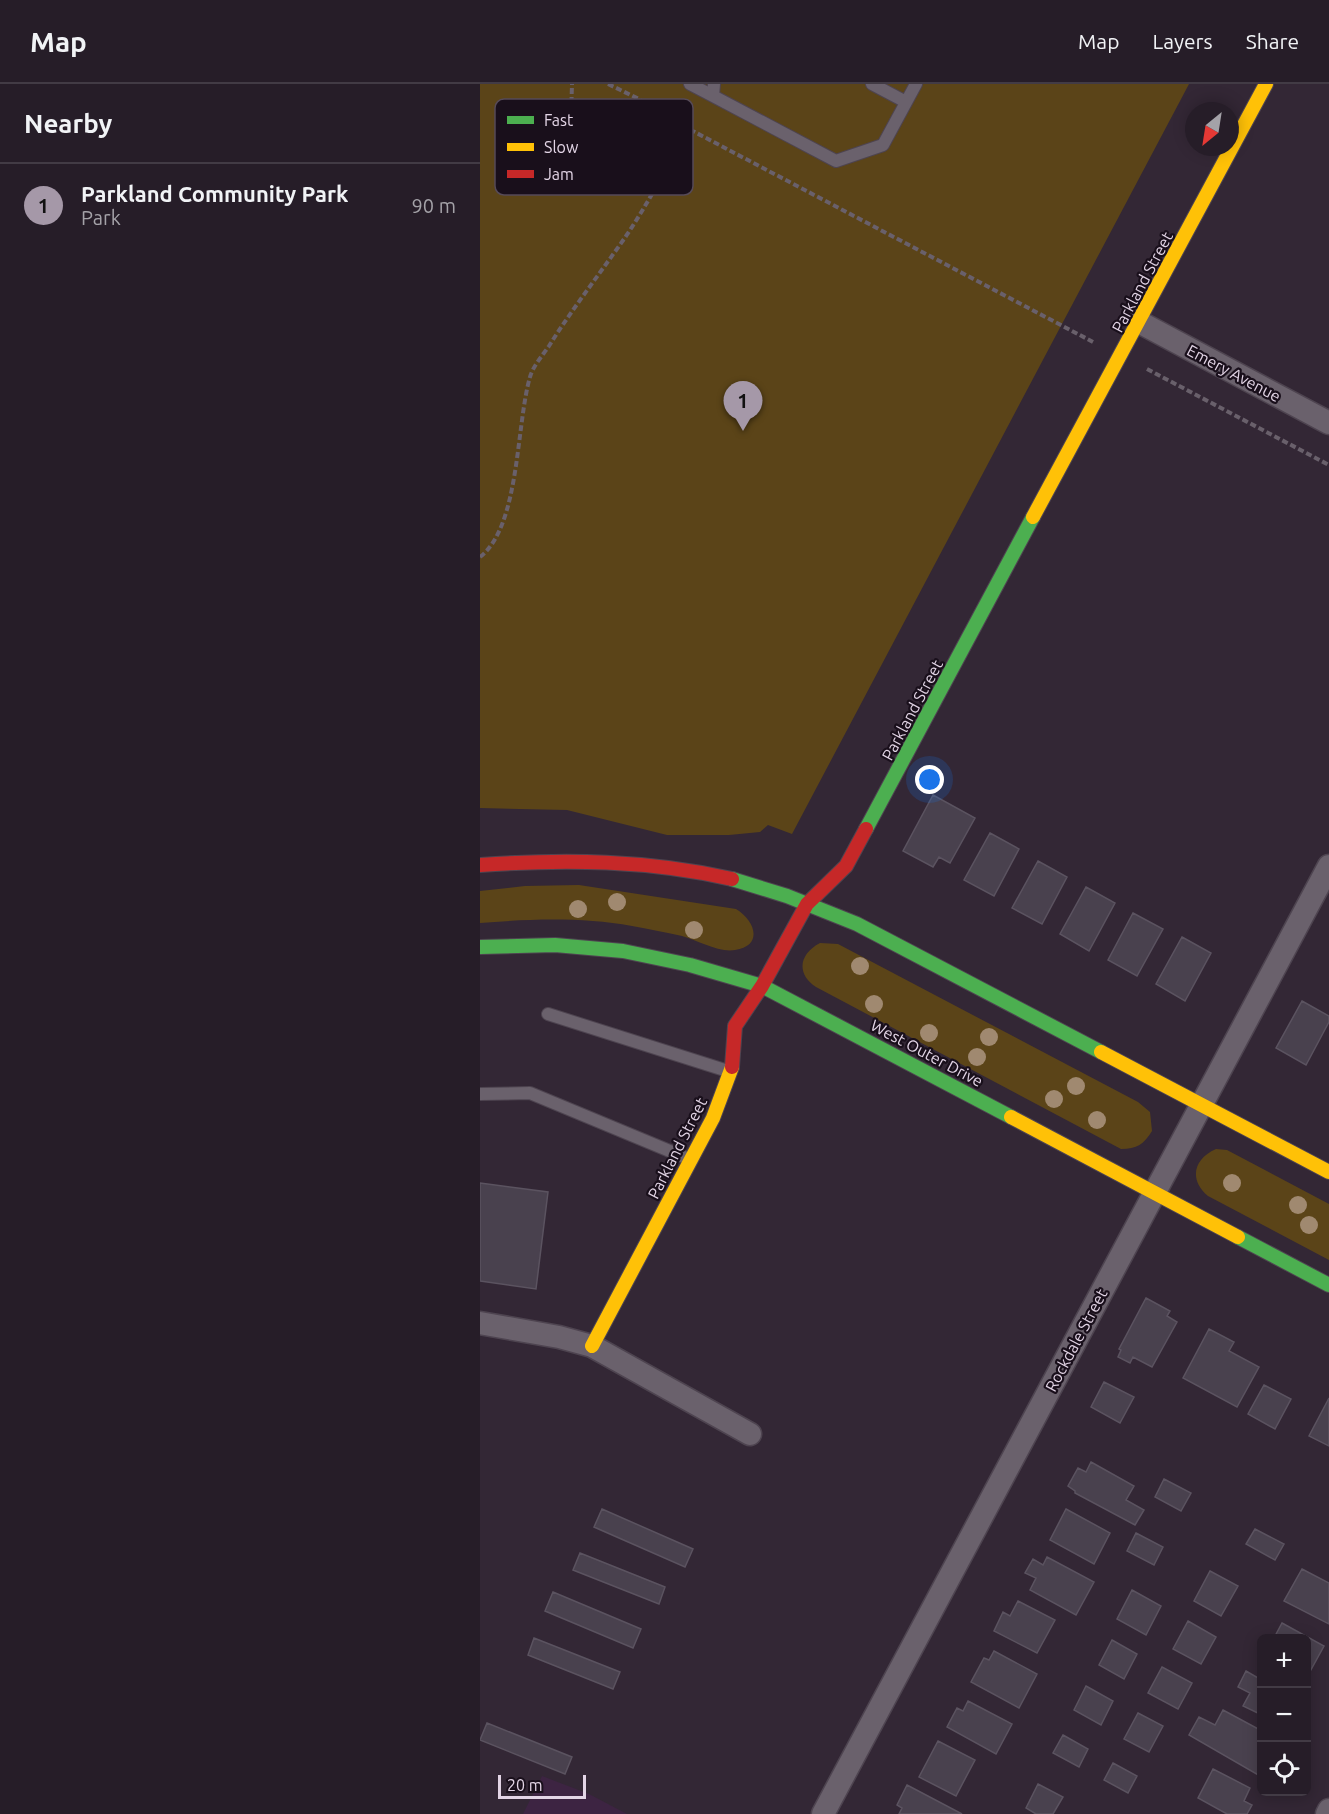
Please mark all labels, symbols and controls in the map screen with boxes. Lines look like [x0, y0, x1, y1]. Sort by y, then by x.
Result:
text: Map [30, 26, 87, 57]
text: Map [1078, 29, 1119, 53]
text: Layers [1152, 29, 1213, 53]
text: Share [1246, 29, 1299, 53]
legend [495, 99, 693, 195]
north arrow [1185, 102, 1239, 156]
text: Nearby [24, 109, 112, 138]
text: Fast [544, 111, 574, 129]
text: Slow [544, 138, 579, 156]
text: Jam [544, 165, 574, 183]
text: Parkland Community Park [81, 181, 348, 206]
text: 1 [38, 194, 49, 217]
text: 90 m [412, 194, 456, 217]
text: Park [81, 206, 121, 229]
street label: Parkland Street [1108, 228, 1176, 335]
street label: Emery Avenue [1184, 341, 1284, 405]
pin: 1 [724, 382, 762, 431]
street label: Parkland Street [878, 656, 946, 763]
your location [915, 765, 944, 794]
street label: West Outer Drive [868, 1016, 986, 1090]
street label: Parkland Street [644, 1094, 711, 1202]
street label: Rockdale Street [1041, 1285, 1111, 1394]
map controls [1257, 1634, 1311, 1796]
button: + [1257, 1634, 1311, 1688]
button: − [1257, 1688, 1311, 1742]
button: locate [1257, 1742, 1311, 1796]
scale bar [498, 1772, 586, 1800]
text: 20 m [507, 1776, 543, 1794]

